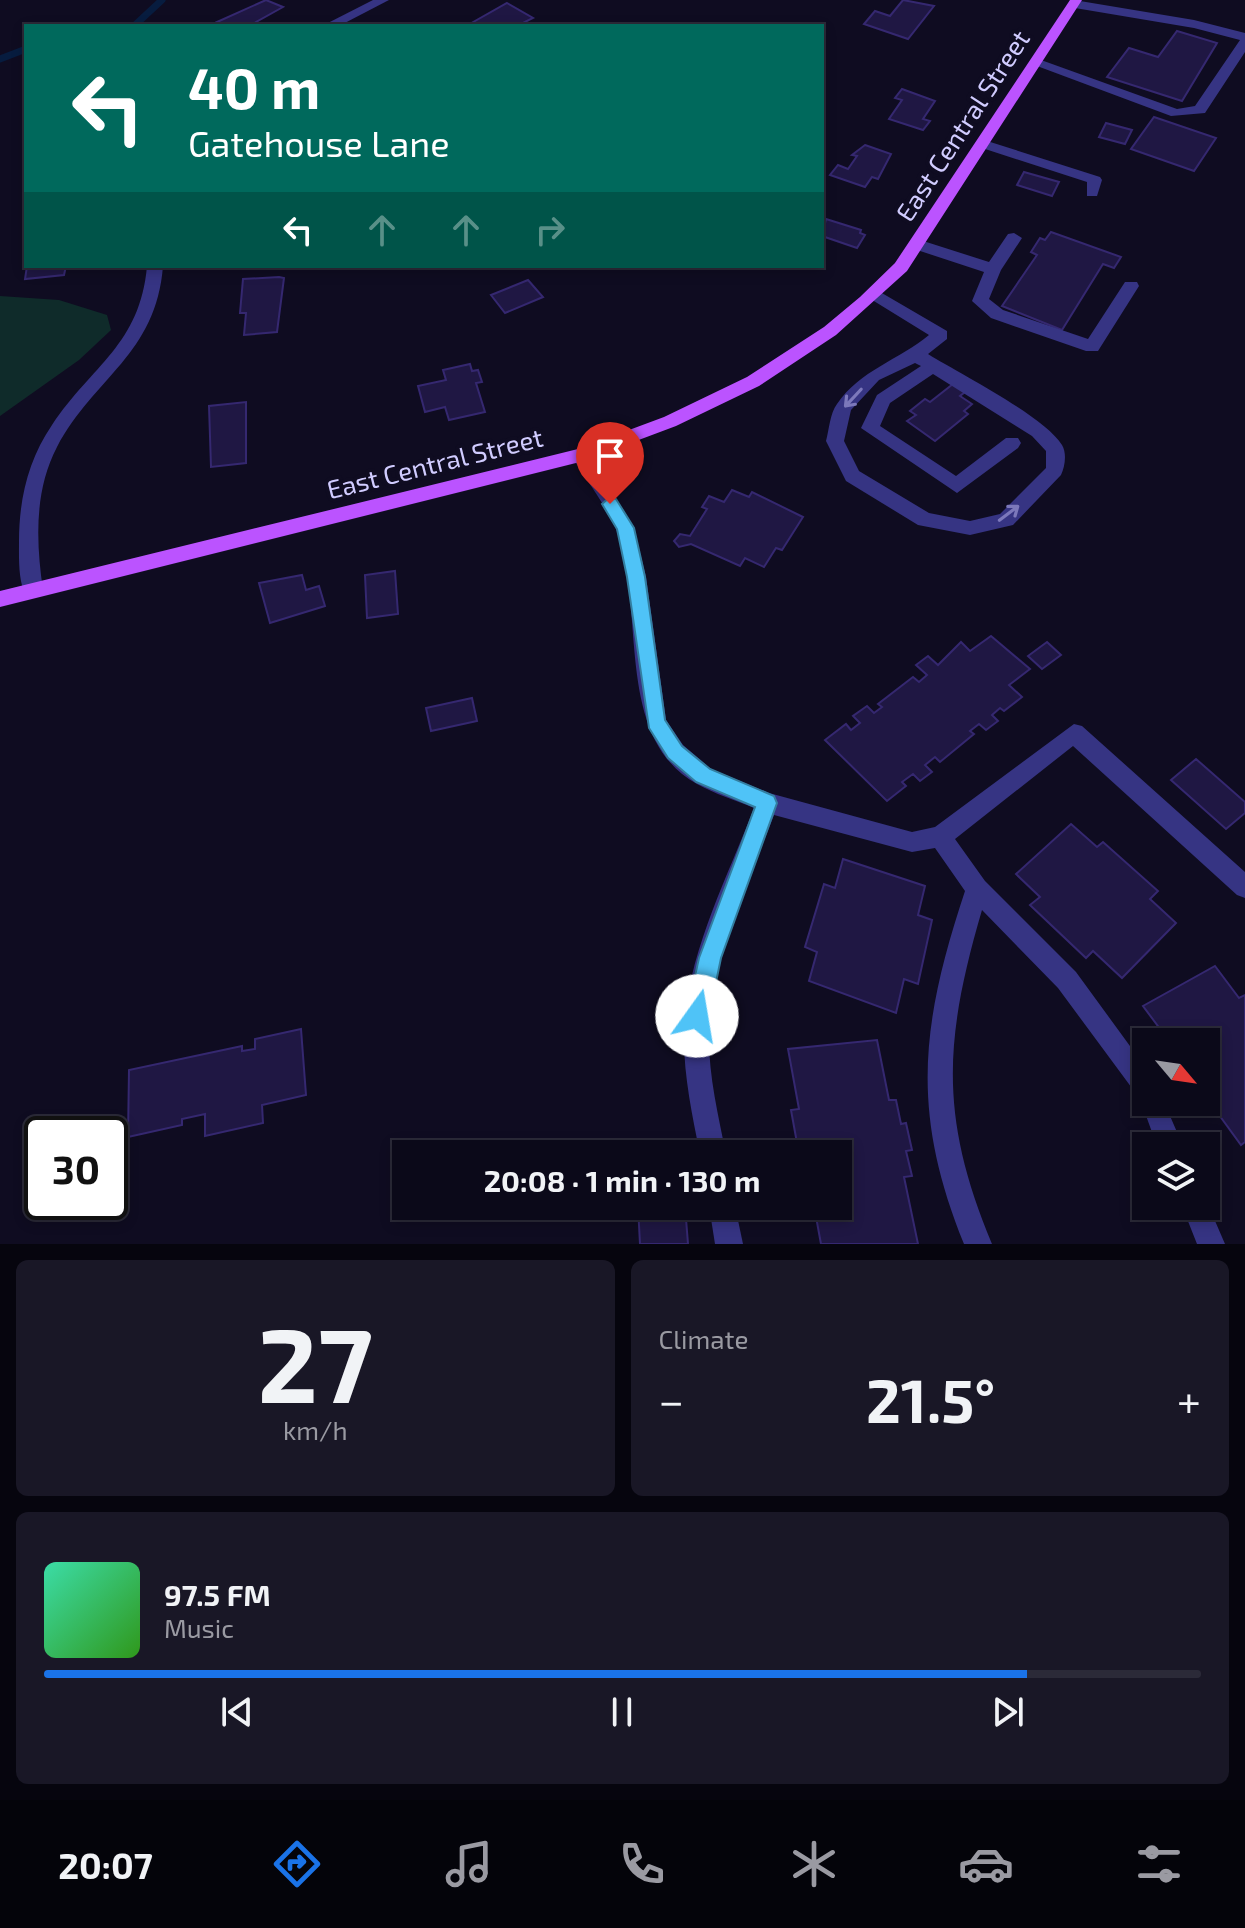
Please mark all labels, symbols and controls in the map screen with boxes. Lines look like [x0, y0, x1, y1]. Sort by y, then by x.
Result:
street label: East Central Street [888, 24, 1035, 226]
text: 40 m [188, 53, 320, 120]
icon: left [56, 56, 160, 160]
text: Gatehouse Lane [188, 121, 449, 164]
icon: left [276, 208, 320, 252]
icon: ahead [360, 208, 404, 252]
icon: ahead [444, 208, 488, 252]
icon: right [528, 208, 572, 252]
one-way arrow [843, 388, 862, 408]
street label: East Central Street [323, 421, 546, 504]
pin [576, 422, 644, 504]
icon: arrive [588, 434, 632, 478]
one-way arrow [998, 505, 1019, 522]
position arrow [655, 974, 739, 1058]
north arrow [1132, 1028, 1220, 1116]
map controls [1132, 1028, 1220, 1220]
speed limit sign: 30 [24, 1116, 128, 1220]
button: layers [1132, 1132, 1220, 1220]
text: 20:08 · 1 min · 130 m [484, 1162, 760, 1198]
text: 27 [258, 1299, 373, 1424]
text: Climate [659, 1323, 748, 1354]
text: 21.5° [866, 1363, 995, 1435]
text: − [659, 1373, 684, 1426]
text: + [1177, 1373, 1201, 1426]
text: km/h [283, 1414, 348, 1445]
text: 97.5 FM [164, 1576, 271, 1612]
text: Music [164, 1612, 234, 1643]
icon: previous [215, 1690, 259, 1734]
icon: pause [600, 1690, 644, 1734]
icon: next [986, 1690, 1030, 1734]
icon: directions [269, 1836, 325, 1892]
icon: music [441, 1836, 497, 1892]
icon: phone [614, 1836, 670, 1892]
icon: climate [786, 1836, 842, 1892]
icon: car [958, 1836, 1014, 1892]
icon: filters [1131, 1836, 1187, 1892]
text: 20:07 [58, 1843, 153, 1886]

